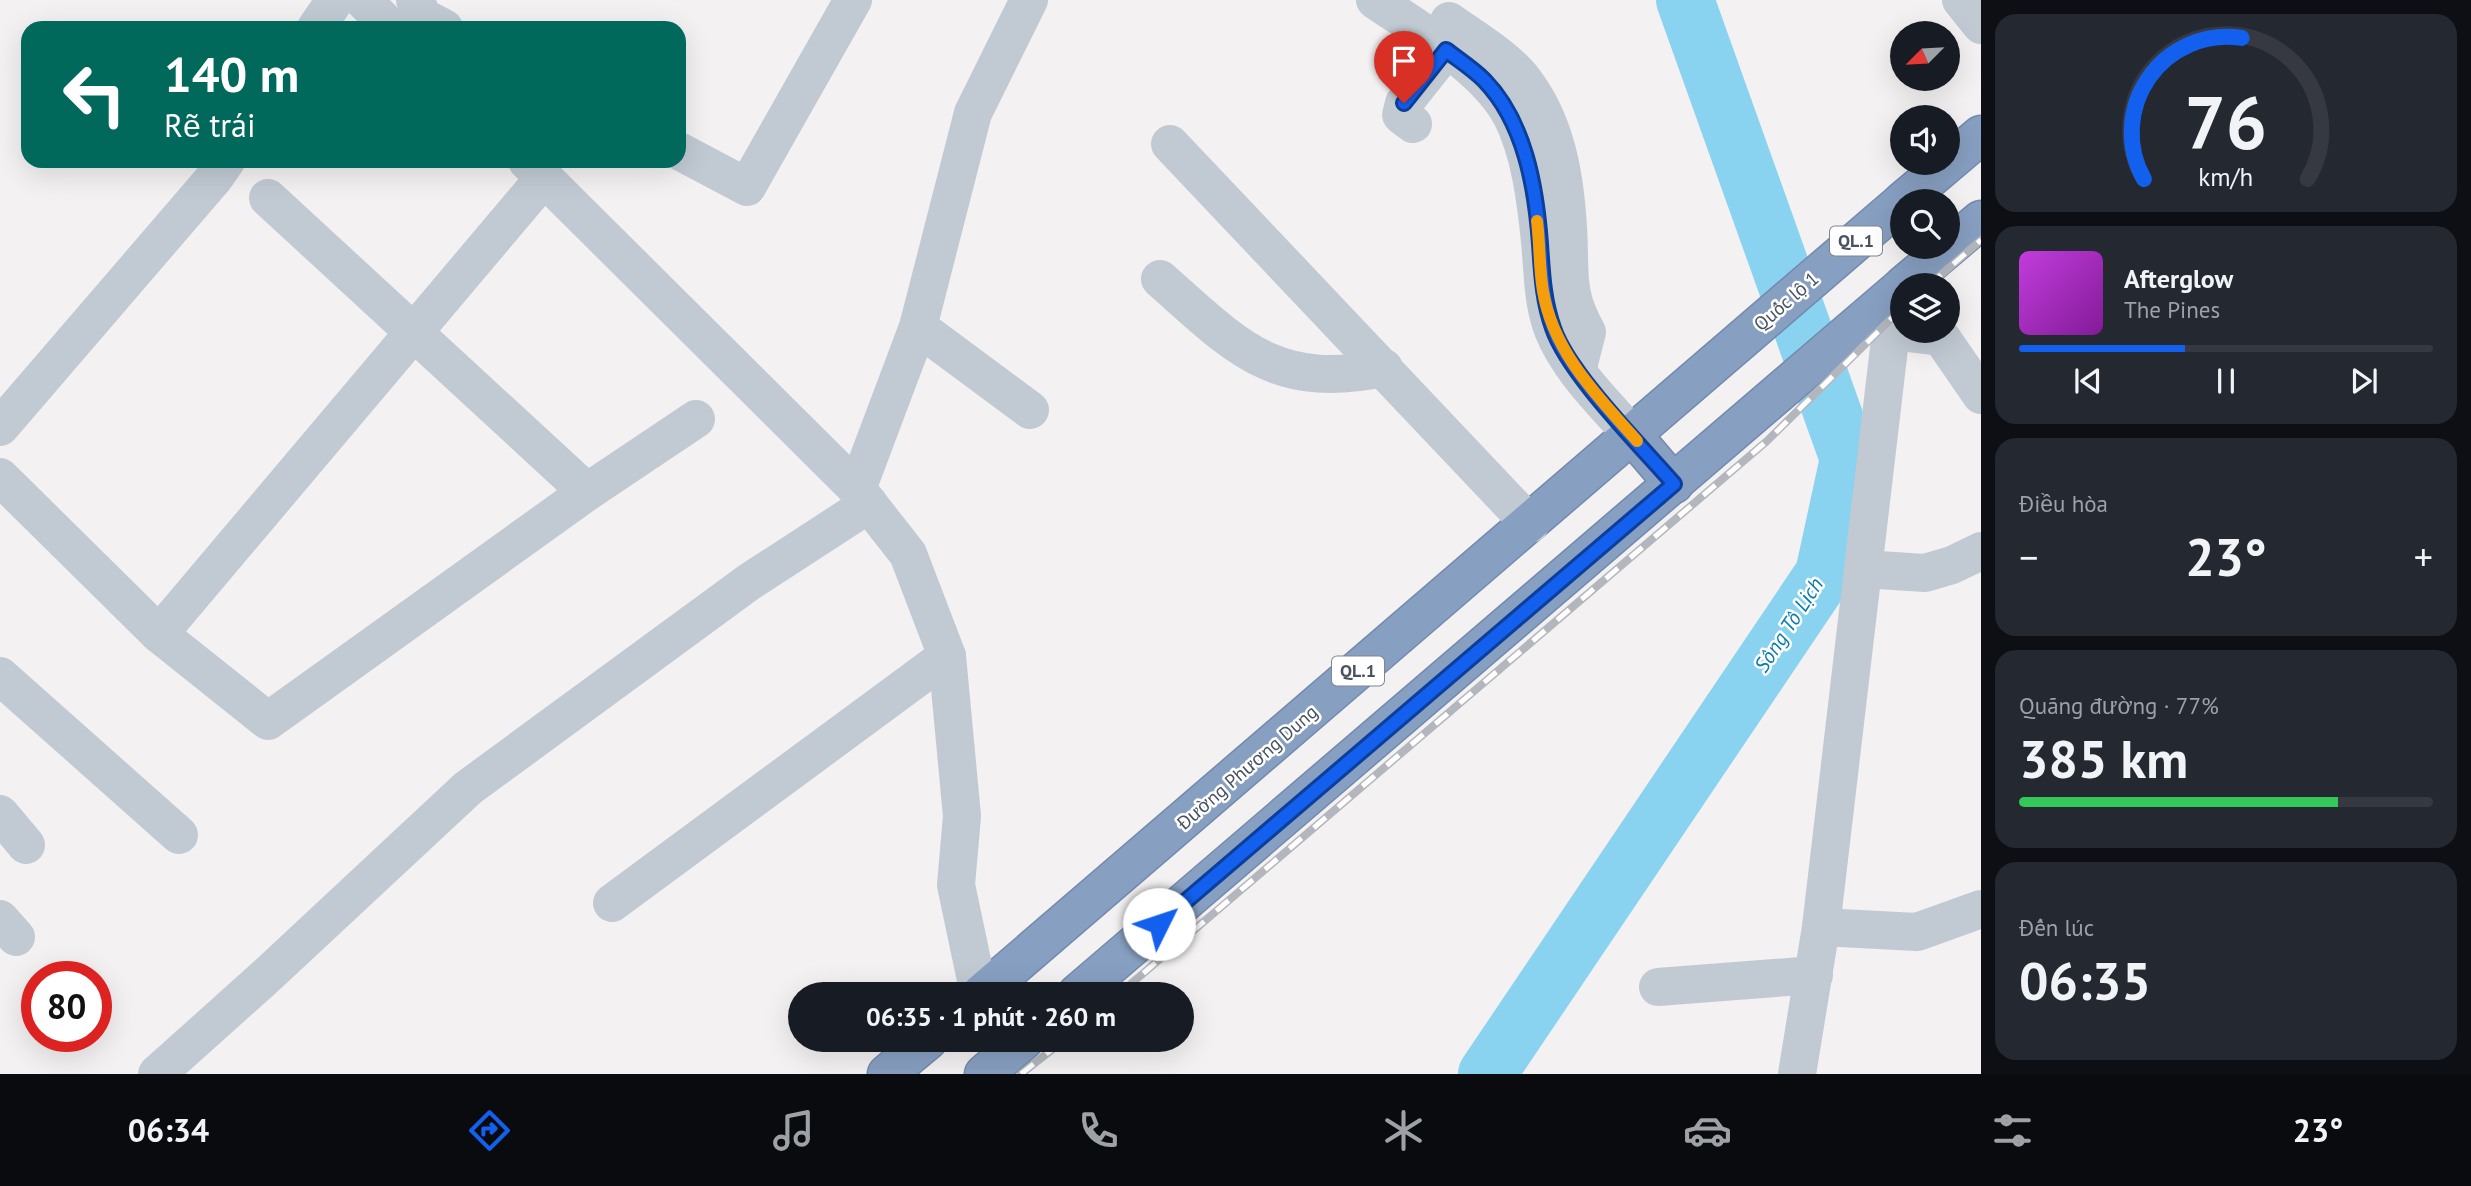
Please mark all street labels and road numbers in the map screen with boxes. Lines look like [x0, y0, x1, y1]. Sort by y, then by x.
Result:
road number: QL.1 [1830, 227, 1882, 256]
street label: Quốc lộ 1 [1749, 266, 1823, 336]
road number: QL.1 [1332, 656, 1384, 686]
street label: Đường Phương Dung [1171, 699, 1322, 835]

